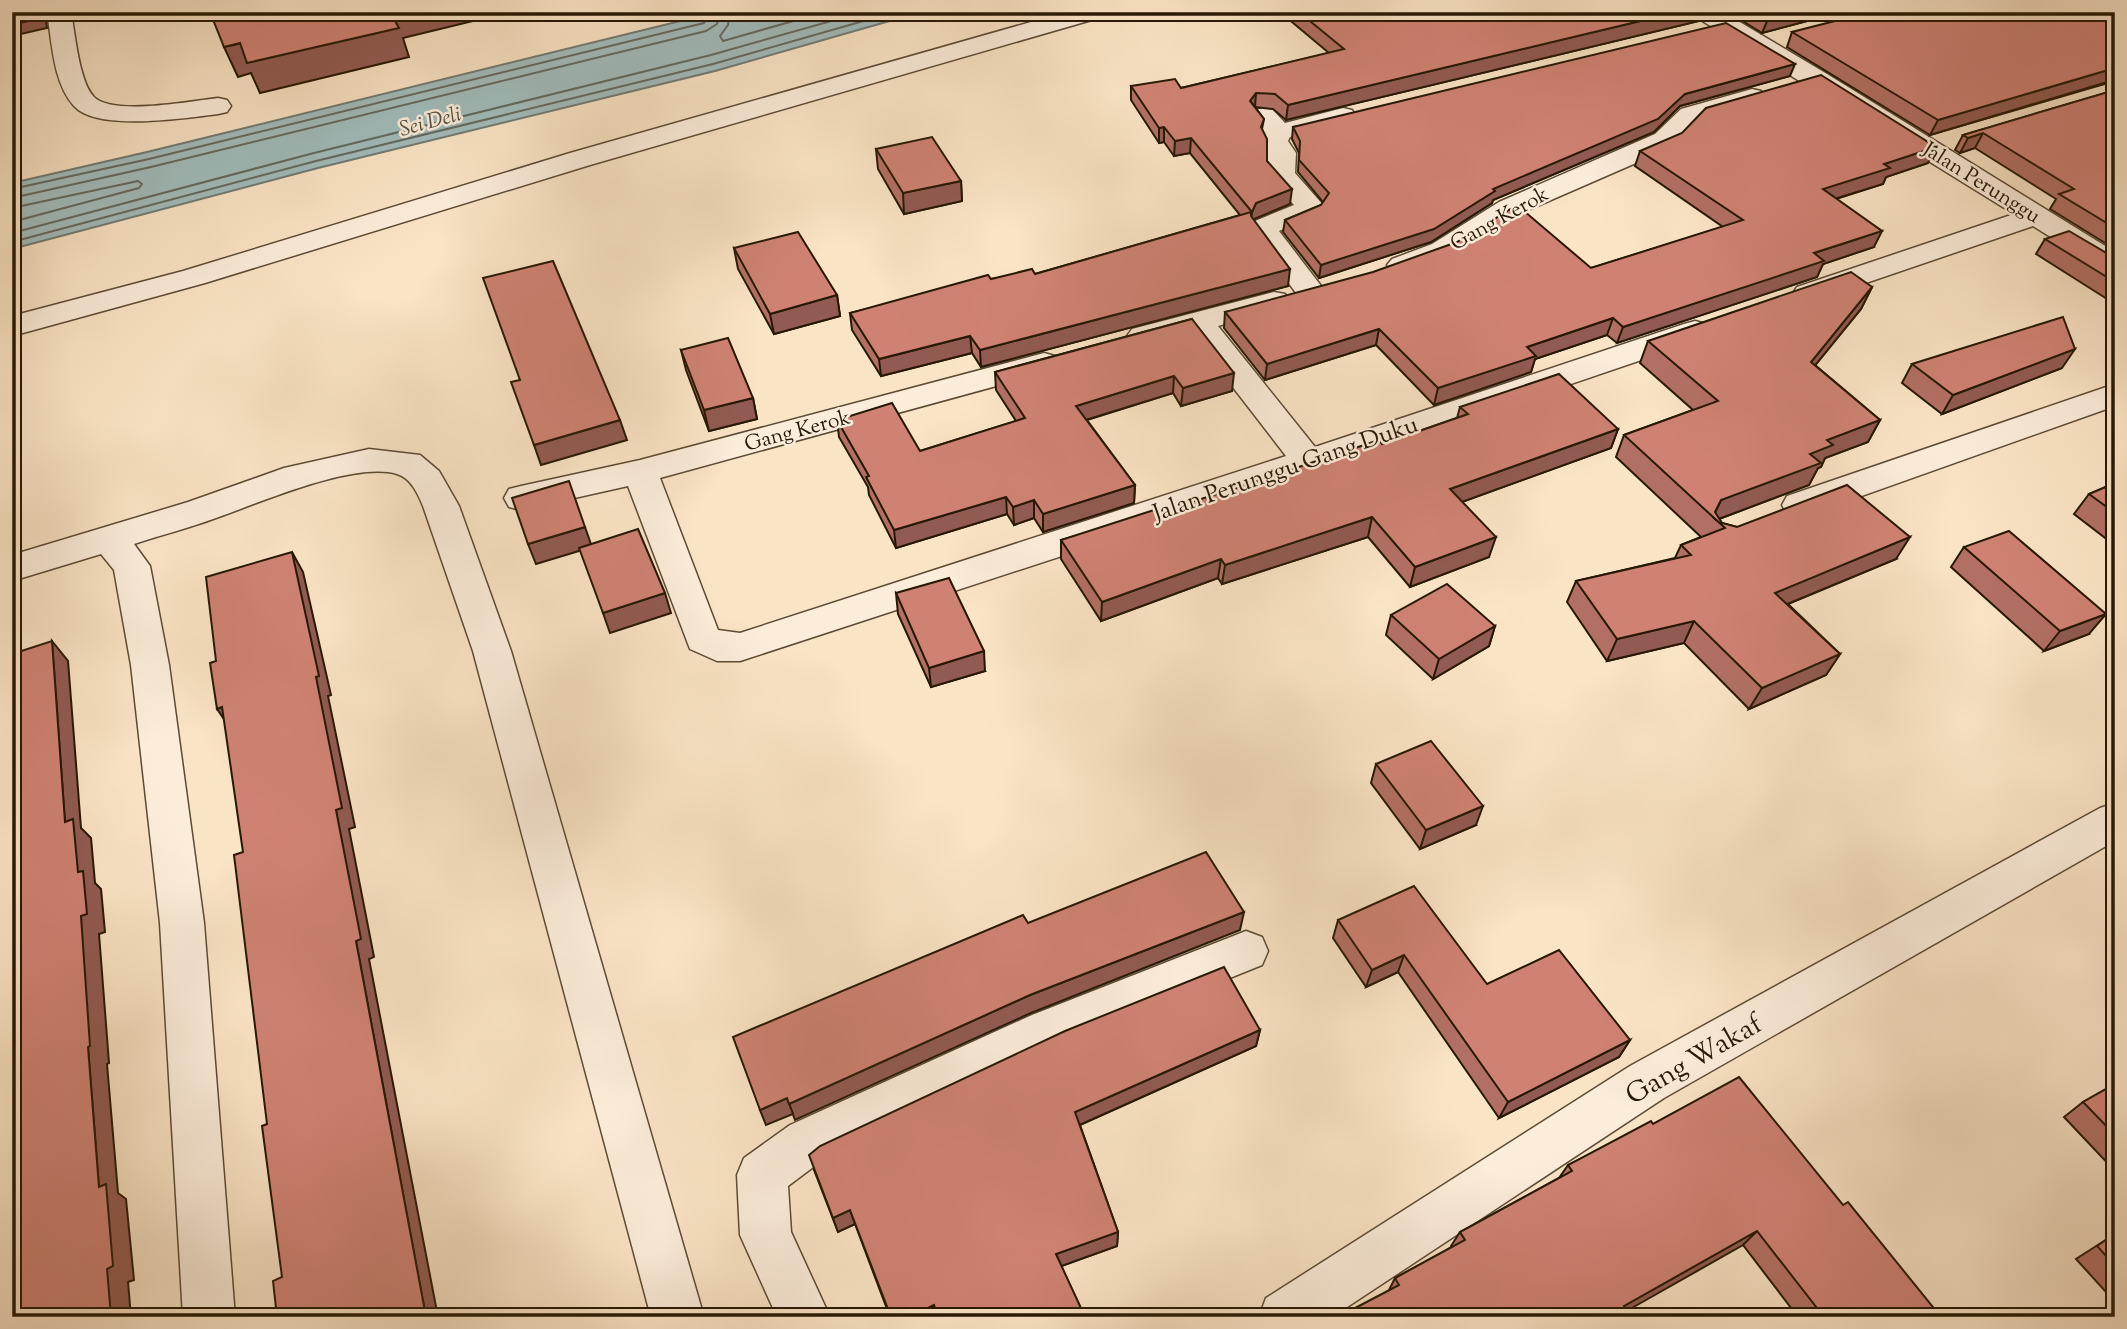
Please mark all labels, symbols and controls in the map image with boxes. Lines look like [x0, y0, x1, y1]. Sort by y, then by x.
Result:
water label: Sei Deli [396, 100, 465, 146]
street label: Jalan Perunggu [1915, 135, 2046, 232]
street label: Gang Kerok [1445, 180, 1555, 259]
street label: Gang Kerok [741, 403, 854, 460]
street label: Jalan Perunggu Gang Duku [1147, 408, 1423, 532]
street label: Gang Wakaf [1619, 1005, 1771, 1116]

